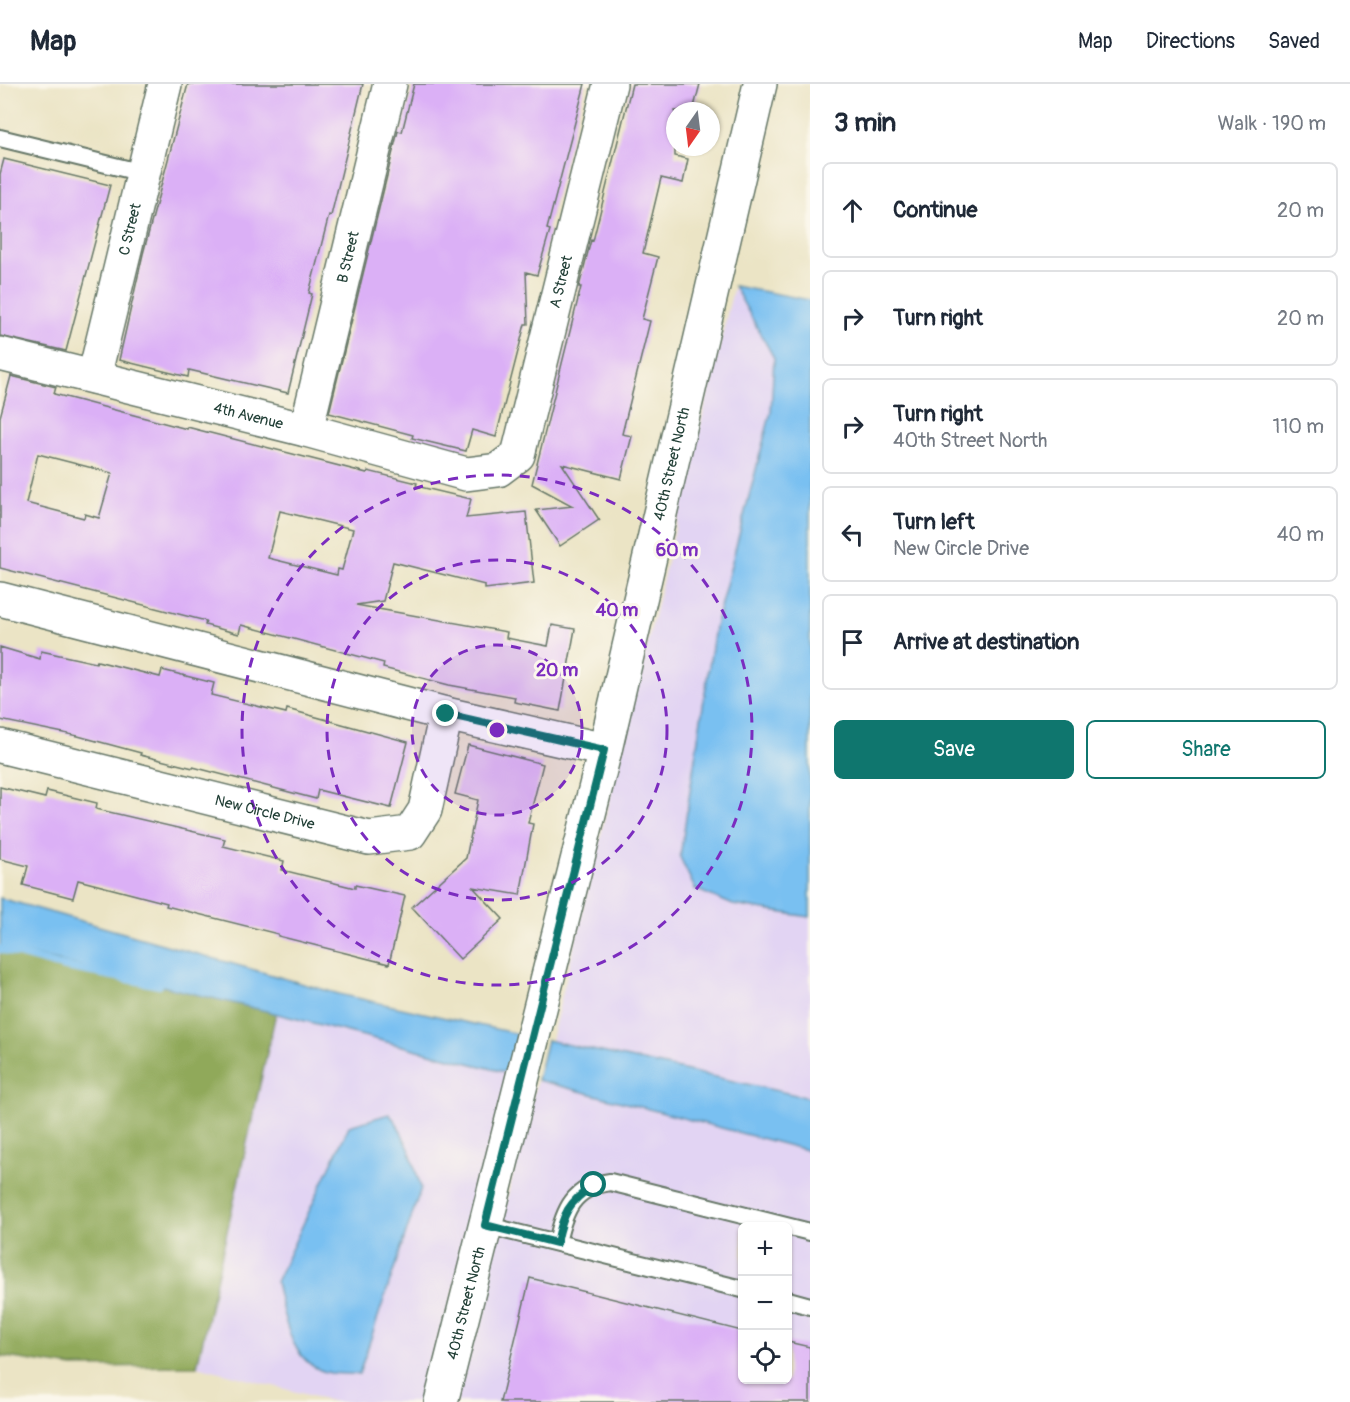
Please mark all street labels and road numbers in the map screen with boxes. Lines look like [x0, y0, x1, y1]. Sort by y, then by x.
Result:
street label: C Street [115, 200, 146, 258]
street label: B Street [333, 228, 364, 285]
street label: A Street [546, 253, 577, 310]
street label: 4th Avenue [211, 398, 286, 434]
street label: 40th Street North [650, 405, 694, 523]
street label: New Circle Drive [213, 791, 317, 834]
street label: 40th Street North [443, 1245, 490, 1362]

